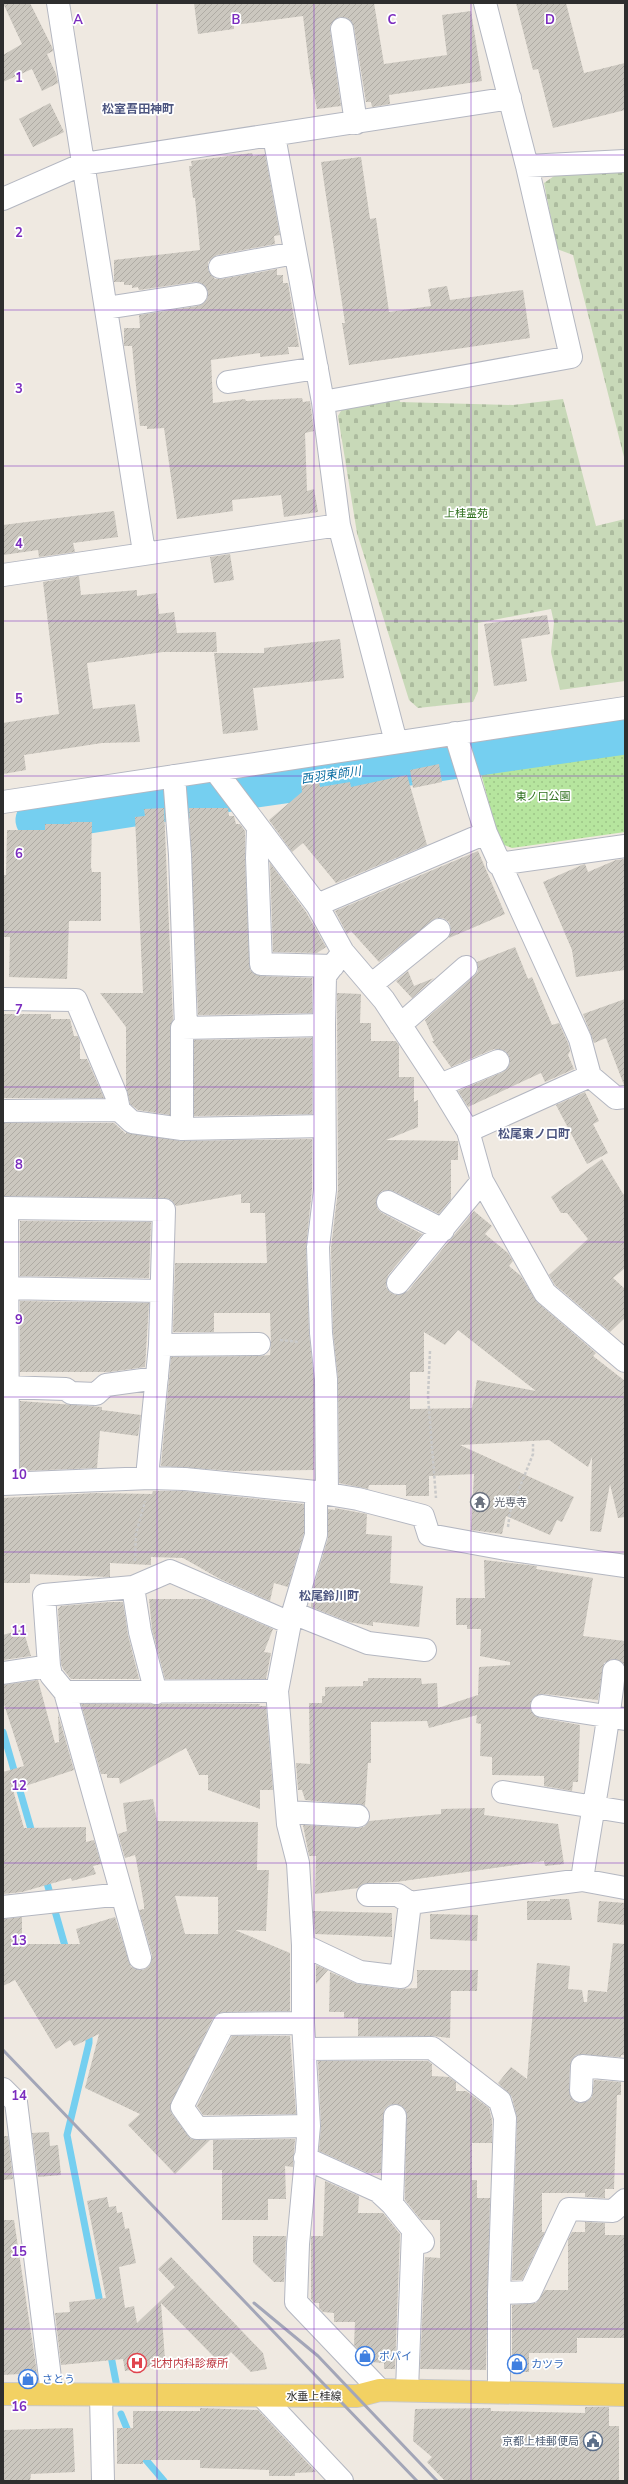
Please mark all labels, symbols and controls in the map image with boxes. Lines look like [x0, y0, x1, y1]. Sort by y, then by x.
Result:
text: A [73, 11, 83, 29]
text: B [232, 11, 241, 29]
text: C [388, 11, 397, 29]
text: D [545, 11, 555, 29]
text: 1 [15, 69, 23, 87]
district label: 松室吾田神町 [102, 101, 174, 117]
text: 2 [15, 224, 23, 242]
text: 3 [15, 380, 23, 398]
park label: 上桂霊苑 [444, 506, 488, 521]
text: 4 [15, 535, 23, 553]
text: 5 [15, 690, 23, 708]
water label: 西羽束師川 [300, 763, 364, 787]
park label: 東ノ口公園 [516, 789, 571, 804]
text: 6 [15, 845, 23, 863]
text: 7 [15, 1001, 23, 1019]
district label: 松尾東ノ口町 [498, 1126, 570, 1142]
text: 8 [15, 1156, 23, 1174]
text: 9 [15, 1311, 23, 1329]
text: 10 [11, 1466, 27, 1484]
temple icon: 光専寺 [469, 1491, 491, 1513]
place label: 光専寺 [494, 1495, 527, 1510]
district label: 松尾鈴川町 [299, 1588, 359, 1604]
text: 11 [11, 1622, 27, 1640]
text: 12 [11, 1777, 27, 1795]
text: 13 [11, 1932, 27, 1950]
text: 14 [11, 2087, 27, 2105]
text: 15 [11, 2243, 27, 2261]
shop icon: ポパイ [354, 2345, 376, 2367]
place label: ポパイ [379, 2349, 412, 2364]
hospital icon: 北村内科診療所 [126, 2352, 148, 2374]
shop icon: カツラ [506, 2353, 528, 2375]
place label: 北村内科診療所 [151, 2356, 229, 2371]
place label: カツラ [531, 2357, 564, 2372]
shop icon: さとう [17, 2368, 39, 2390]
place label: さとう [42, 2372, 75, 2387]
street label: 水垂上桂線 [287, 2389, 342, 2404]
text: 16 [11, 2398, 27, 2416]
public building icon: 京都上桂郵便局 [582, 2430, 604, 2452]
place label: 京都上桂郵便局 [502, 2434, 579, 2449]

